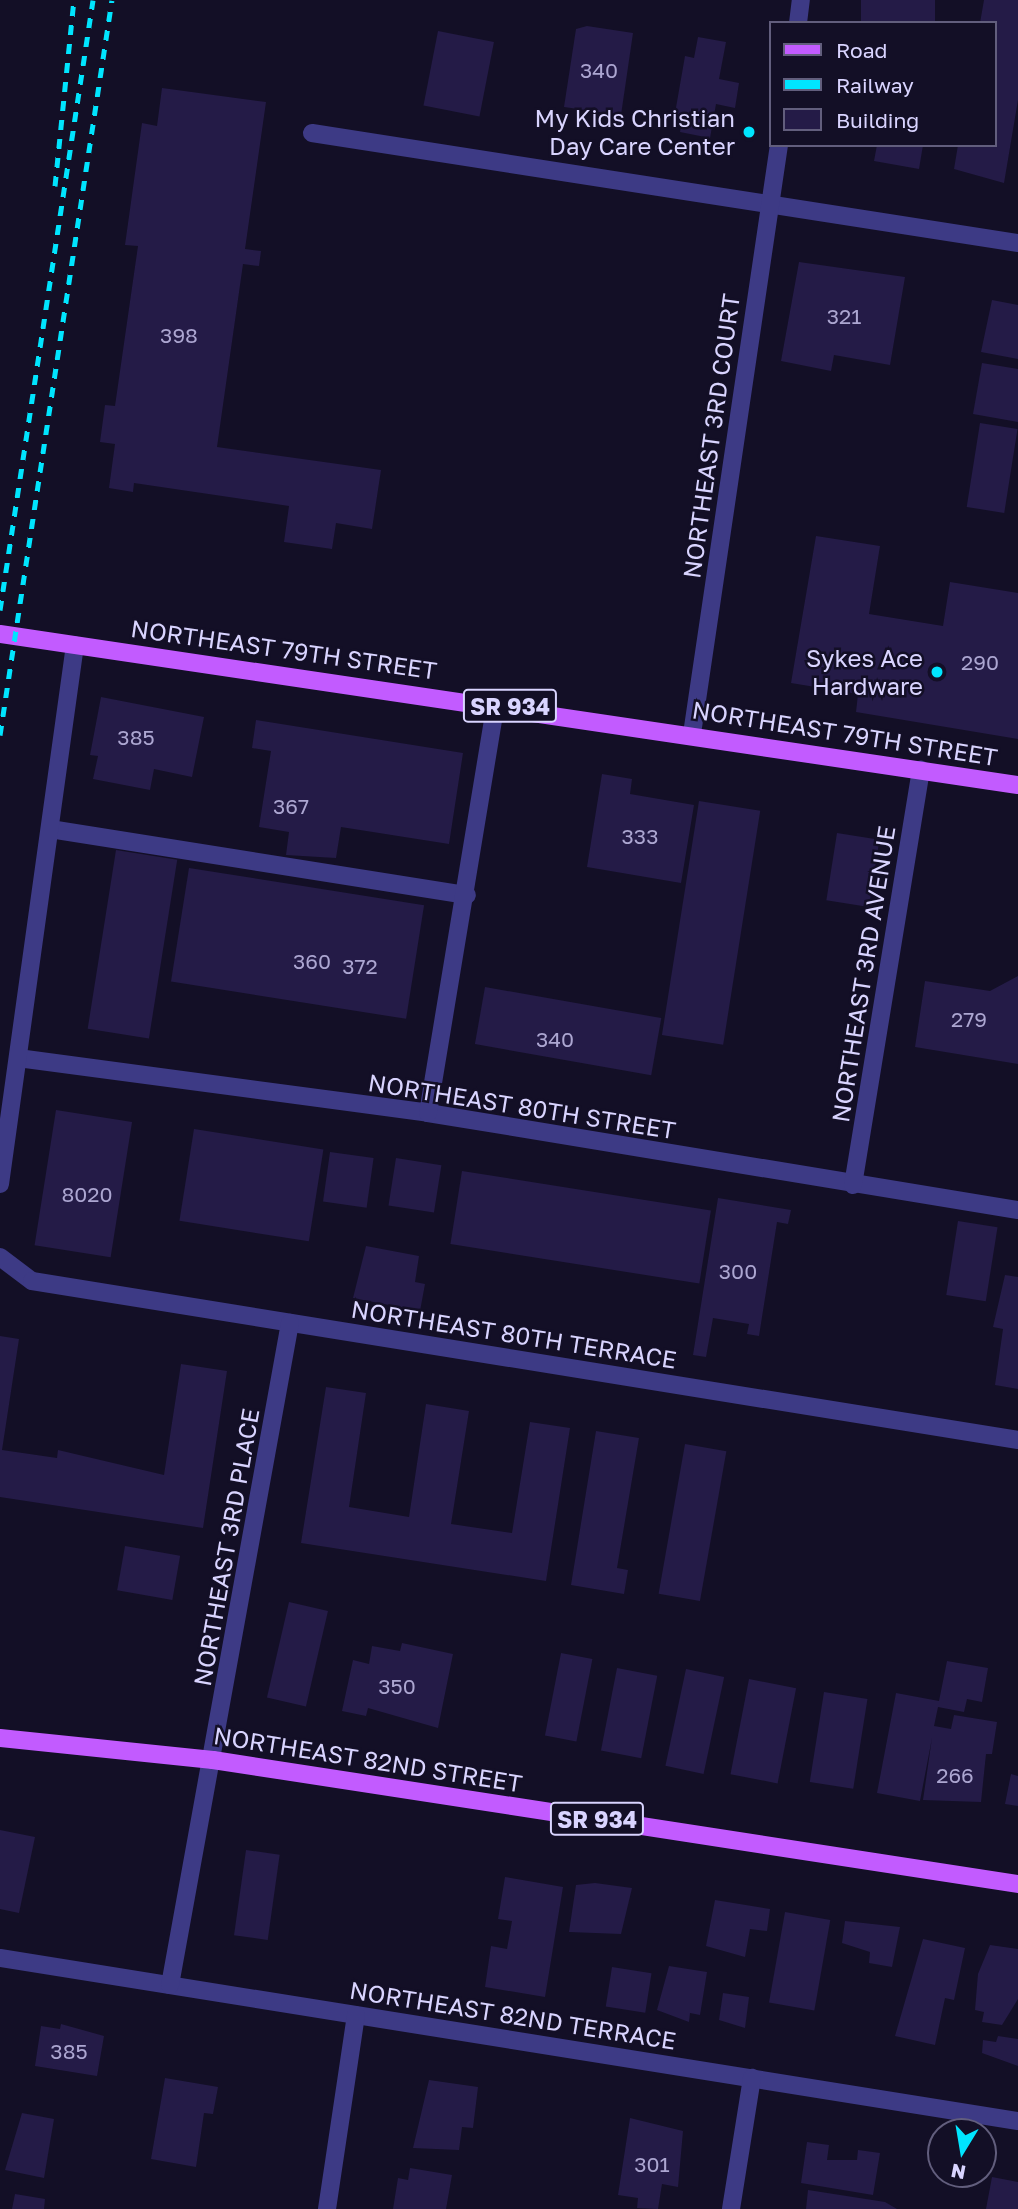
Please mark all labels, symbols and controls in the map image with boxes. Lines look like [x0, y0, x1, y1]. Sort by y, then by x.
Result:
legend [769, 21, 997, 147]
text: Road [836, 37, 887, 63]
house number: 340 [580, 57, 618, 83]
text: Railway [836, 72, 914, 98]
place label: My Kids Christian Day Care Center [535, 104, 735, 160]
text: Building [836, 107, 919, 133]
marker: My Kids Christian Day Care Center [741, 124, 757, 140]
street label: NORTHEAST 3RD COURT [677, 292, 745, 580]
house number: 321 [827, 303, 861, 329]
house number: 398 [160, 322, 198, 348]
street label: NORTHEAST 79TH STREET [129, 613, 439, 685]
place label: Sykes Ace Hardware [806, 644, 923, 700]
house number: 290 [961, 649, 999, 675]
marker: Sykes Ace Hardware [929, 664, 945, 680]
road number: SR 934 [463, 686, 557, 726]
street label: NORTHEAST 79TH STREET [690, 695, 1000, 771]
house number: 385 [117, 724, 155, 750]
house number: 367 [273, 793, 309, 819]
house number: 333 [622, 823, 658, 849]
street label: NORTHEAST 3RD AVENUE [825, 824, 901, 1124]
house number: 360 [293, 948, 331, 974]
house number: 372 [342, 953, 378, 979]
house number: 279 [951, 1006, 987, 1032]
house number: 340 [536, 1026, 574, 1052]
street label: NORTHEAST 80TH STREET [366, 1067, 678, 1145]
house number: 8020 [61, 1181, 113, 1207]
house number: 300 [719, 1258, 757, 1284]
street label: NORTHEAST 80TH TERRACE [349, 1294, 679, 1374]
street label: NORTHEAST 3RD PLACE [187, 1406, 265, 1688]
house number: 350 [378, 1673, 416, 1699]
street label: NORTHEAST 82ND STREET [212, 1720, 524, 1798]
house number: 266 [936, 1762, 974, 1788]
road number: SR 934 [550, 1800, 644, 1838]
street label: NORTHEAST 82ND TERRACE [348, 1975, 678, 2055]
house number: 385 [50, 2038, 88, 2064]
north arrow [927, 2118, 997, 2188]
house number: 301 [634, 2151, 670, 2177]
text: N [949, 2159, 968, 2185]

